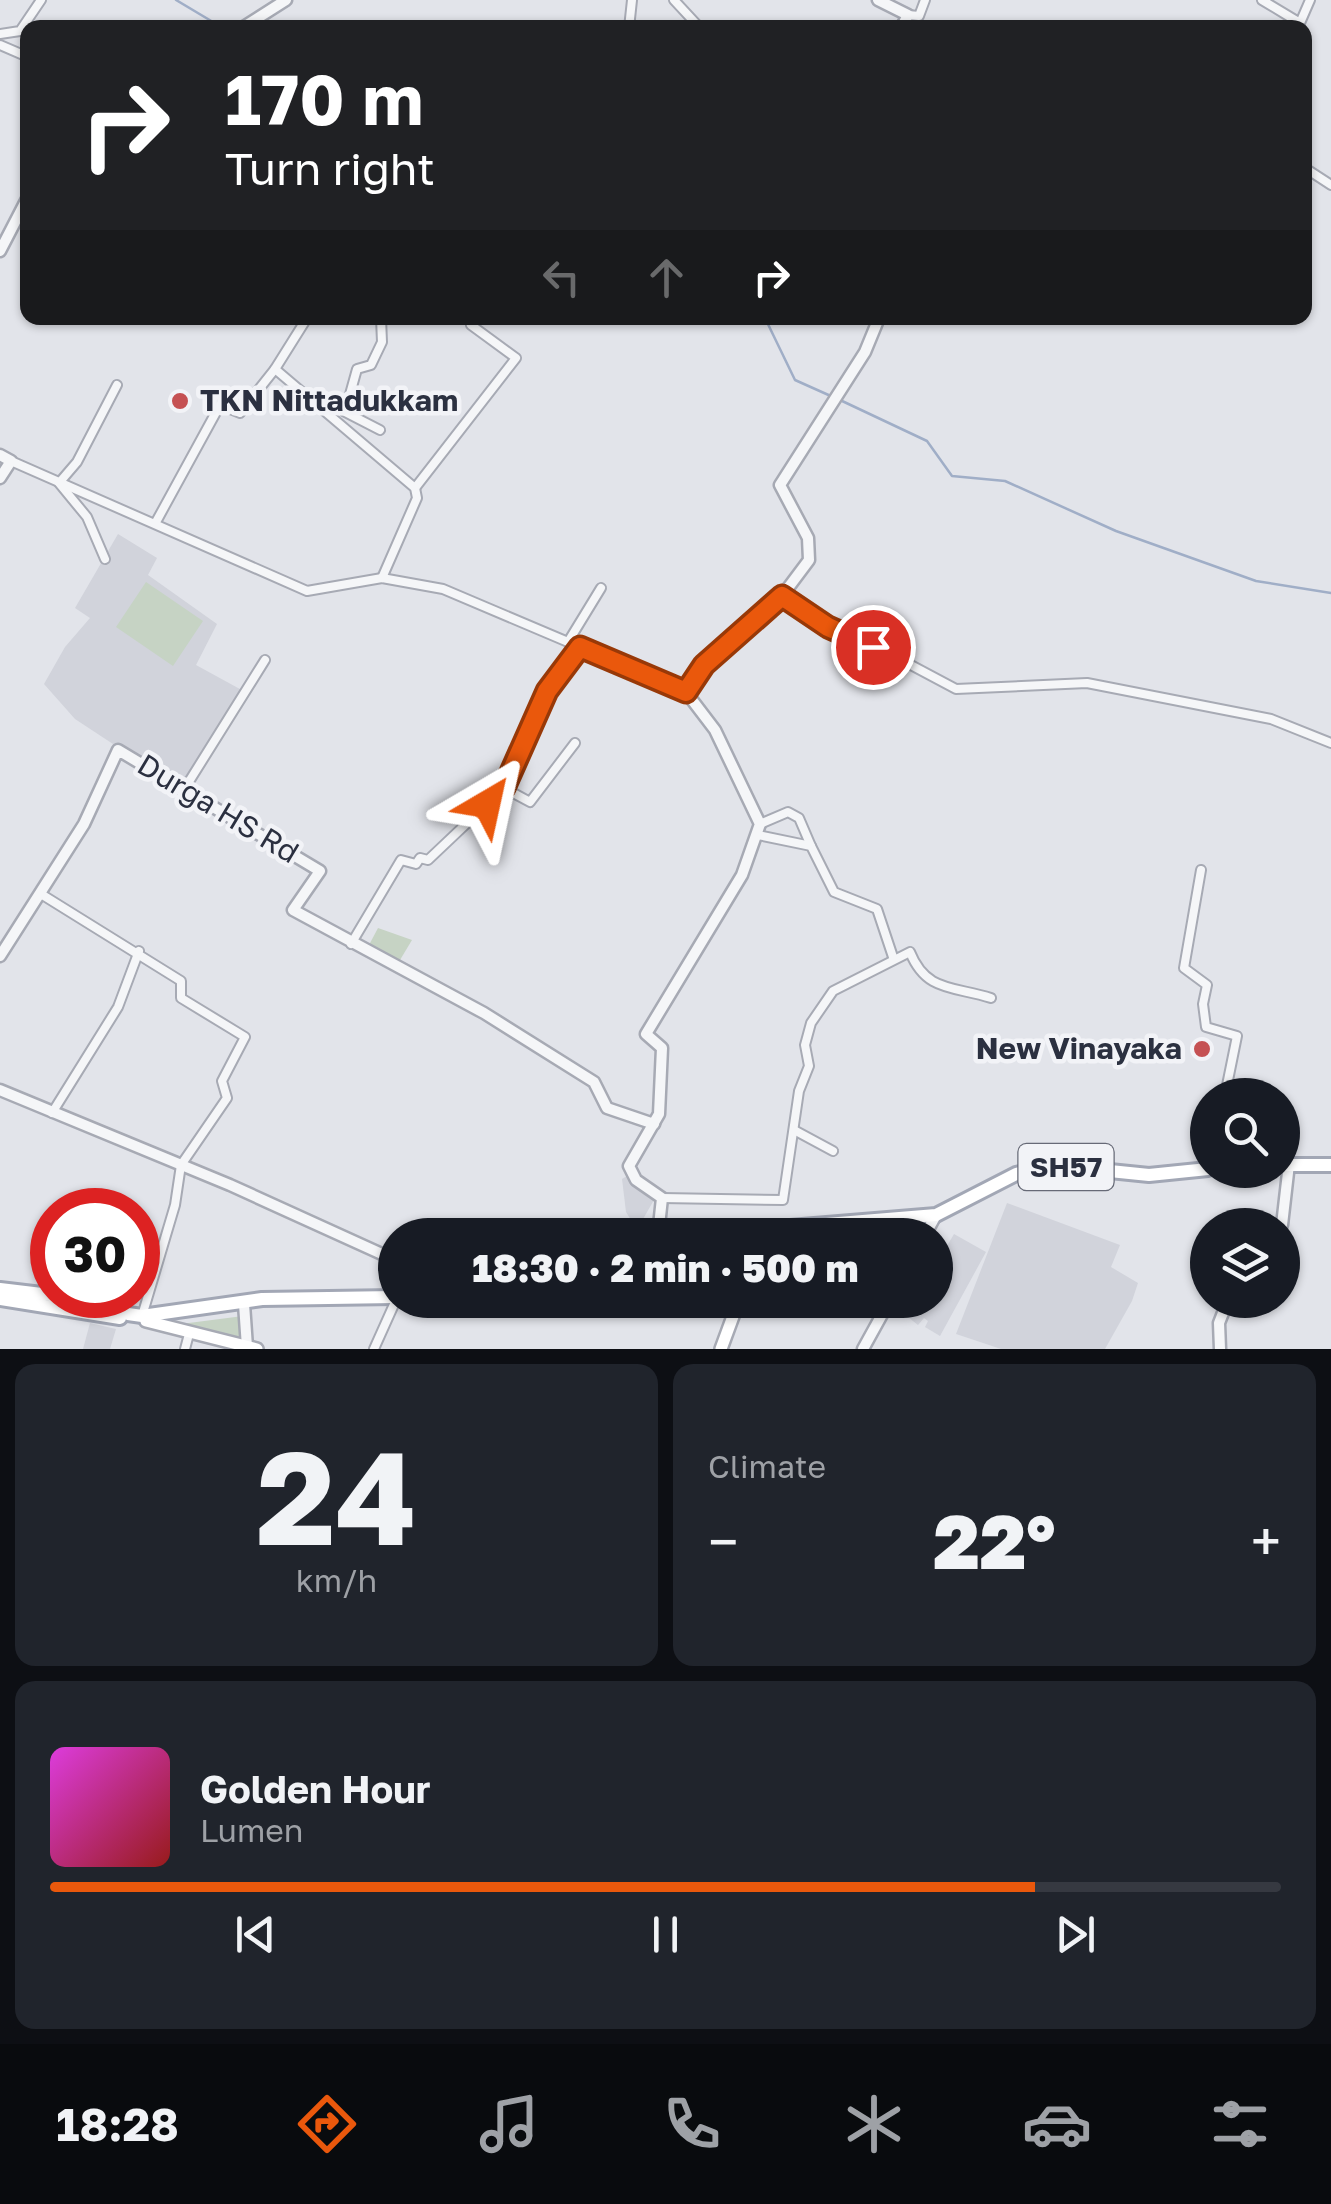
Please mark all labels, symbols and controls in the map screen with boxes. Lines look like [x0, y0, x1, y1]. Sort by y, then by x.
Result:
text: 170 m [225, 56, 423, 140]
icon: right [60, 60, 190, 190]
text: Turn right [225, 141, 435, 195]
icon: left [534, 250, 589, 305]
icon: ahead [639, 250, 694, 305]
icon: right [744, 250, 799, 305]
place label: TKN Nittadukkam [200, 382, 458, 418]
marker: TKN Nittadukkam [169, 390, 191, 412]
pin [831, 605, 916, 690]
icon: arrive [846, 620, 901, 675]
street label: Durga HS Rd [131, 746, 306, 870]
position arrow [435, 752, 539, 856]
place label: New Vinayaka [976, 1030, 1182, 1066]
marker: New Vinayaka [1191, 1038, 1213, 1060]
map controls [1190, 1078, 1300, 1318]
button: search [1190, 1078, 1300, 1188]
road number: SH57 [1018, 1144, 1114, 1190]
speed limit sign: 30 [30, 1188, 160, 1318]
button: layers [1190, 1208, 1300, 1318]
text: 18:30 · 2 min · 500 m [472, 1245, 859, 1290]
text: 24 [256, 1418, 417, 1574]
text: Climate [708, 1447, 826, 1485]
text: 22° [933, 1495, 1056, 1586]
text: − [708, 1508, 738, 1574]
text: + [1251, 1508, 1281, 1574]
text: km/h [296, 1561, 377, 1599]
text: Golden Hour [200, 1766, 431, 1811]
text: Lumen [200, 1811, 304, 1849]
icon: previous [228, 1907, 283, 1962]
icon: pause [638, 1907, 693, 1962]
icon: next [1048, 1907, 1103, 1962]
icon: directions [292, 2089, 362, 2159]
icon: music [474, 2089, 544, 2159]
icon: phone [657, 2089, 727, 2159]
icon: climate [839, 2089, 909, 2159]
icon: car [1022, 2089, 1092, 2159]
icon: filters [1205, 2089, 1275, 2159]
text: 18:28 [56, 2097, 179, 2151]

